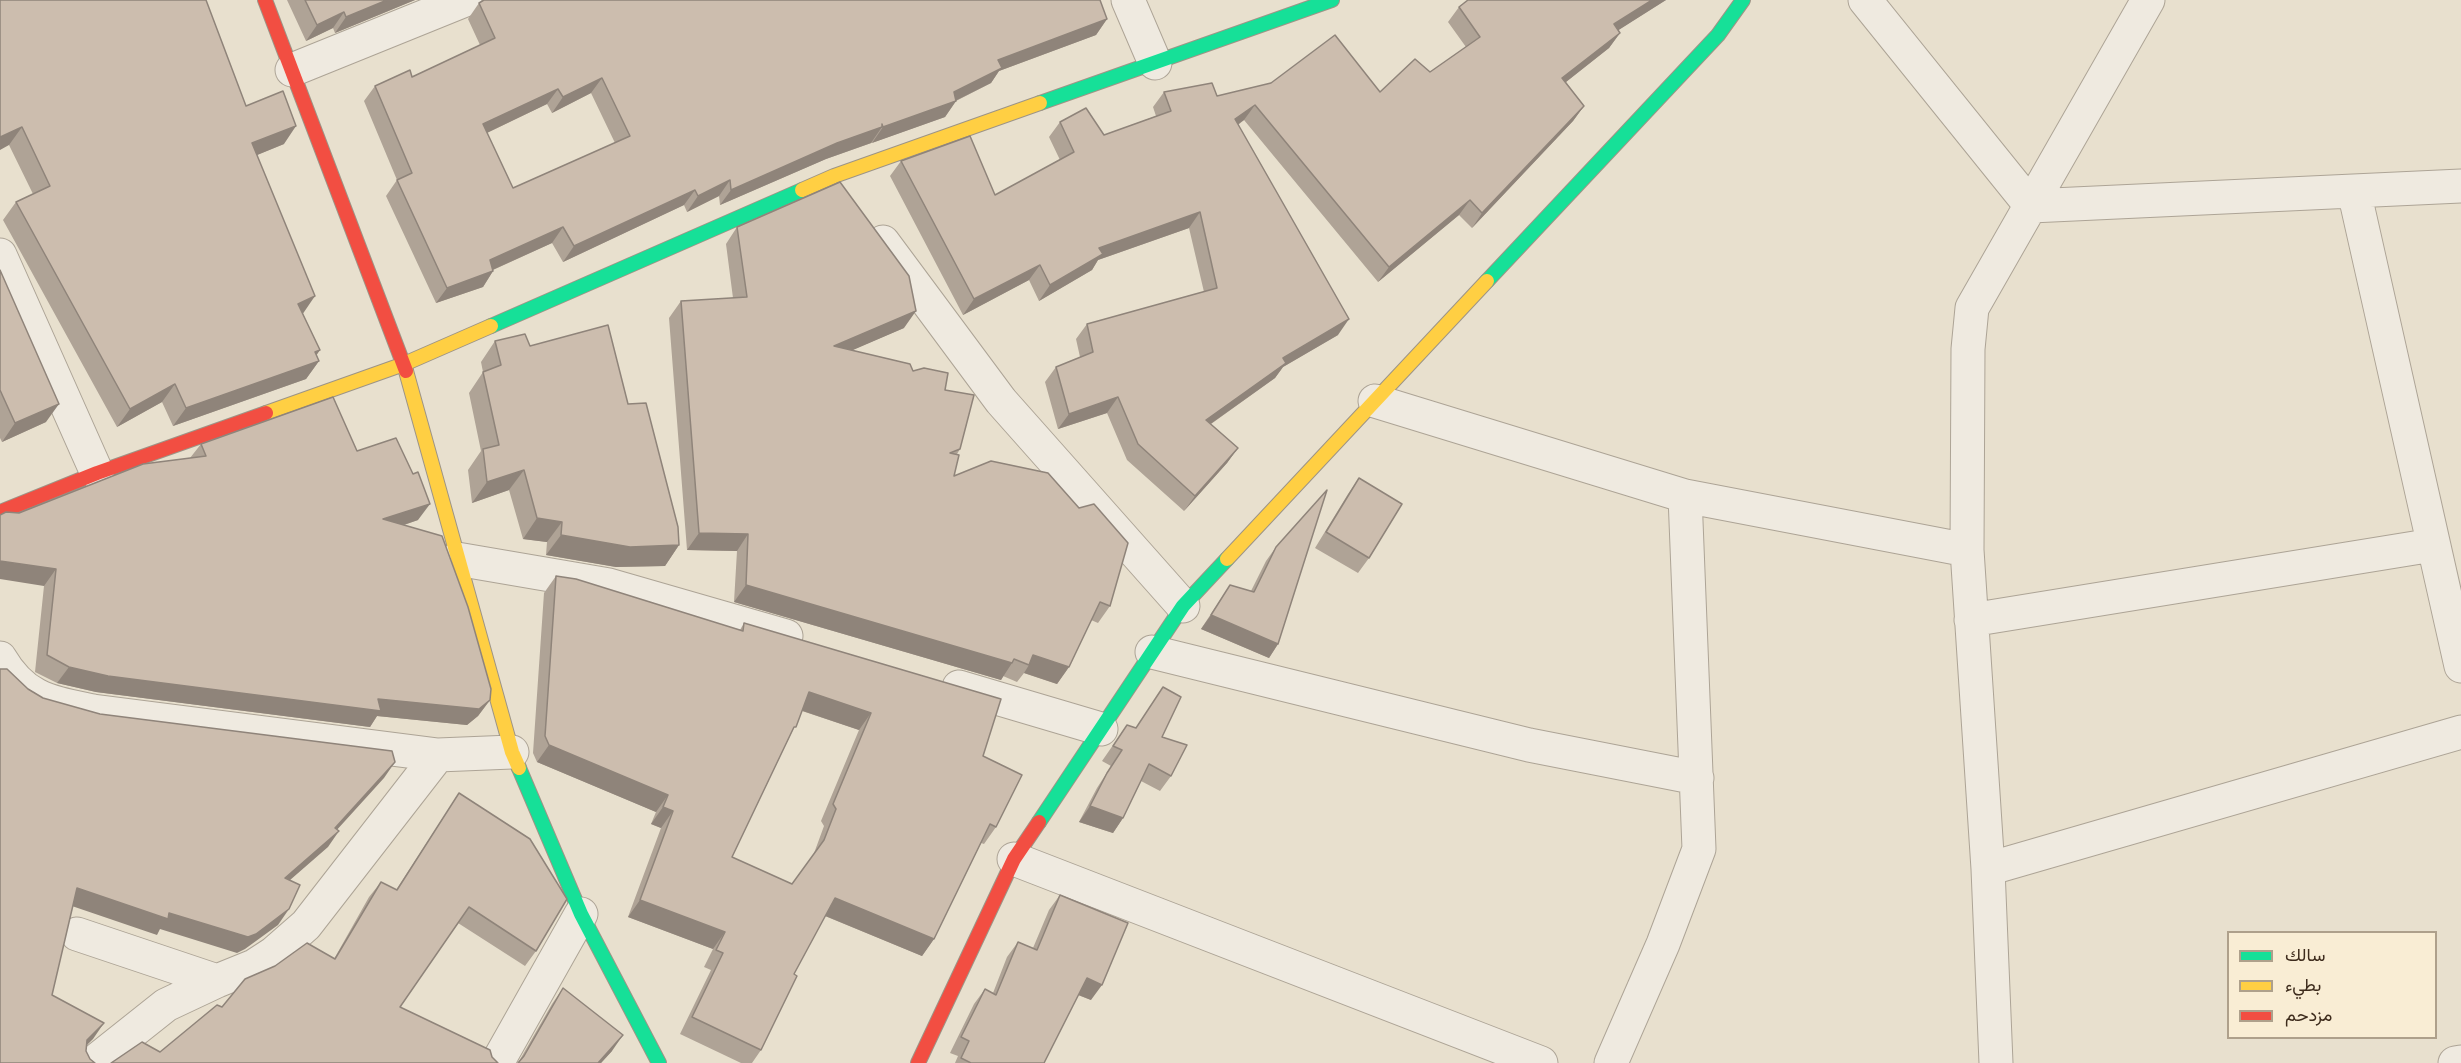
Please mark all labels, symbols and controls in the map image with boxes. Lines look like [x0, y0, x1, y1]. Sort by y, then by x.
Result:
legend [2227, 931, 2437, 1039]
text: سالك [2285, 942, 2325, 969]
text: بطيء [2285, 972, 2321, 999]
text: مزدحم [2285, 1002, 2332, 1029]

